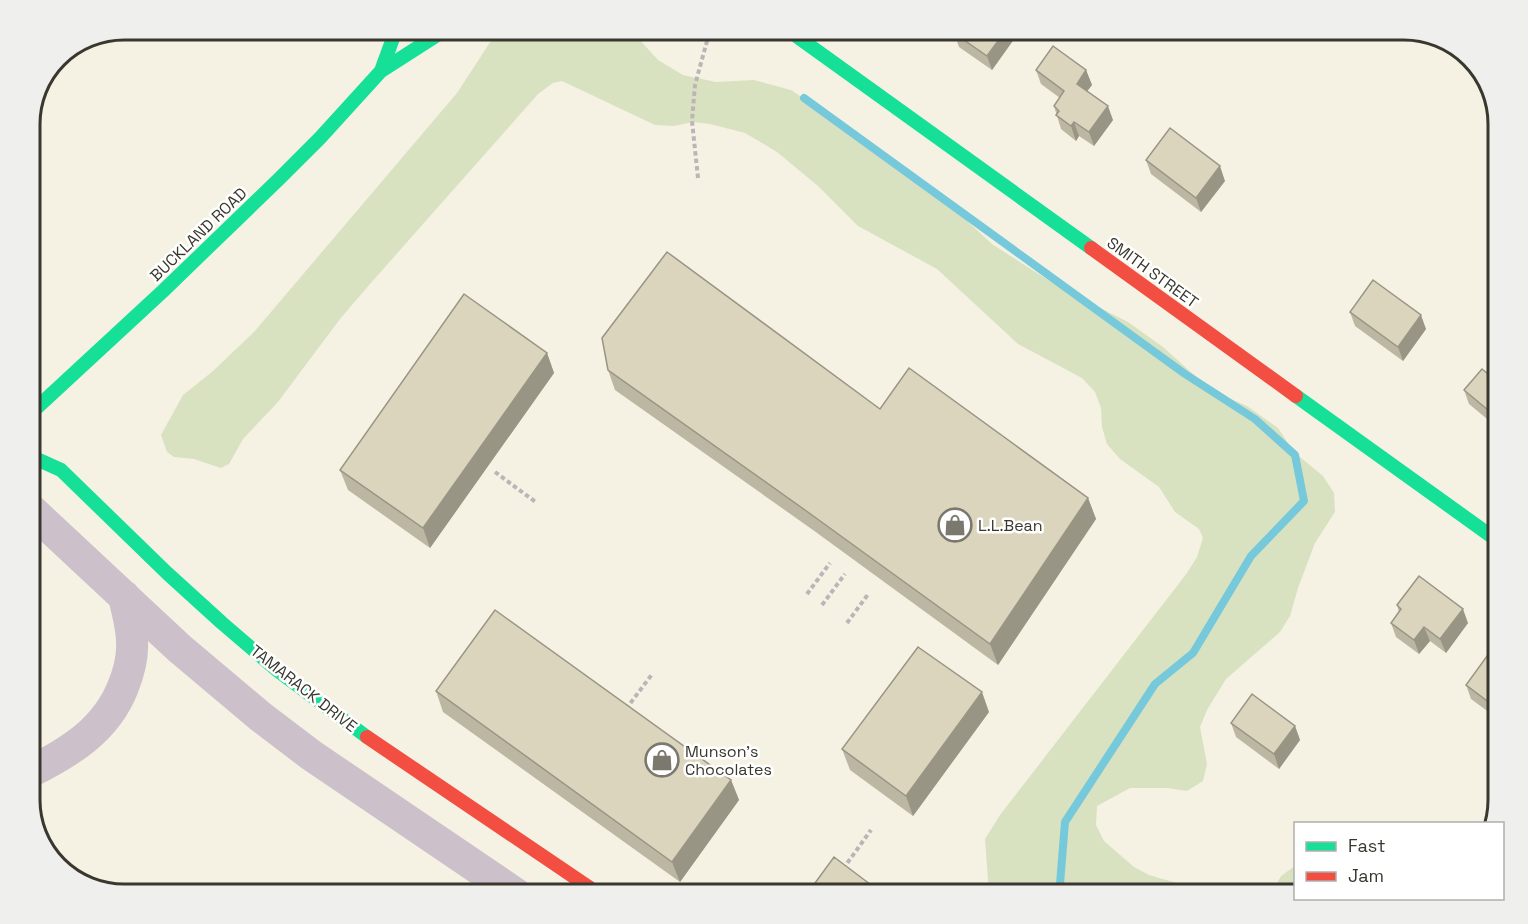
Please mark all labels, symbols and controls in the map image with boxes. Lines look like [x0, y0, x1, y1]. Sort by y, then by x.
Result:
street label: BUCKLAND ROAD [145, 183, 251, 286]
street label: SMITH STREET [1103, 232, 1202, 313]
shop icon: L.L.Bean [937, 507, 973, 543]
place label: L.L.Bean [978, 515, 1043, 536]
street label: TAMARACK DRIVE [246, 640, 361, 737]
place label: Munson's Chocolates [685, 741, 772, 780]
shop icon: Munson's Chocolates [644, 742, 680, 778]
legend [1294, 822, 1504, 900]
text: Fast [1348, 834, 1385, 857]
text: Jam [1348, 864, 1384, 887]

